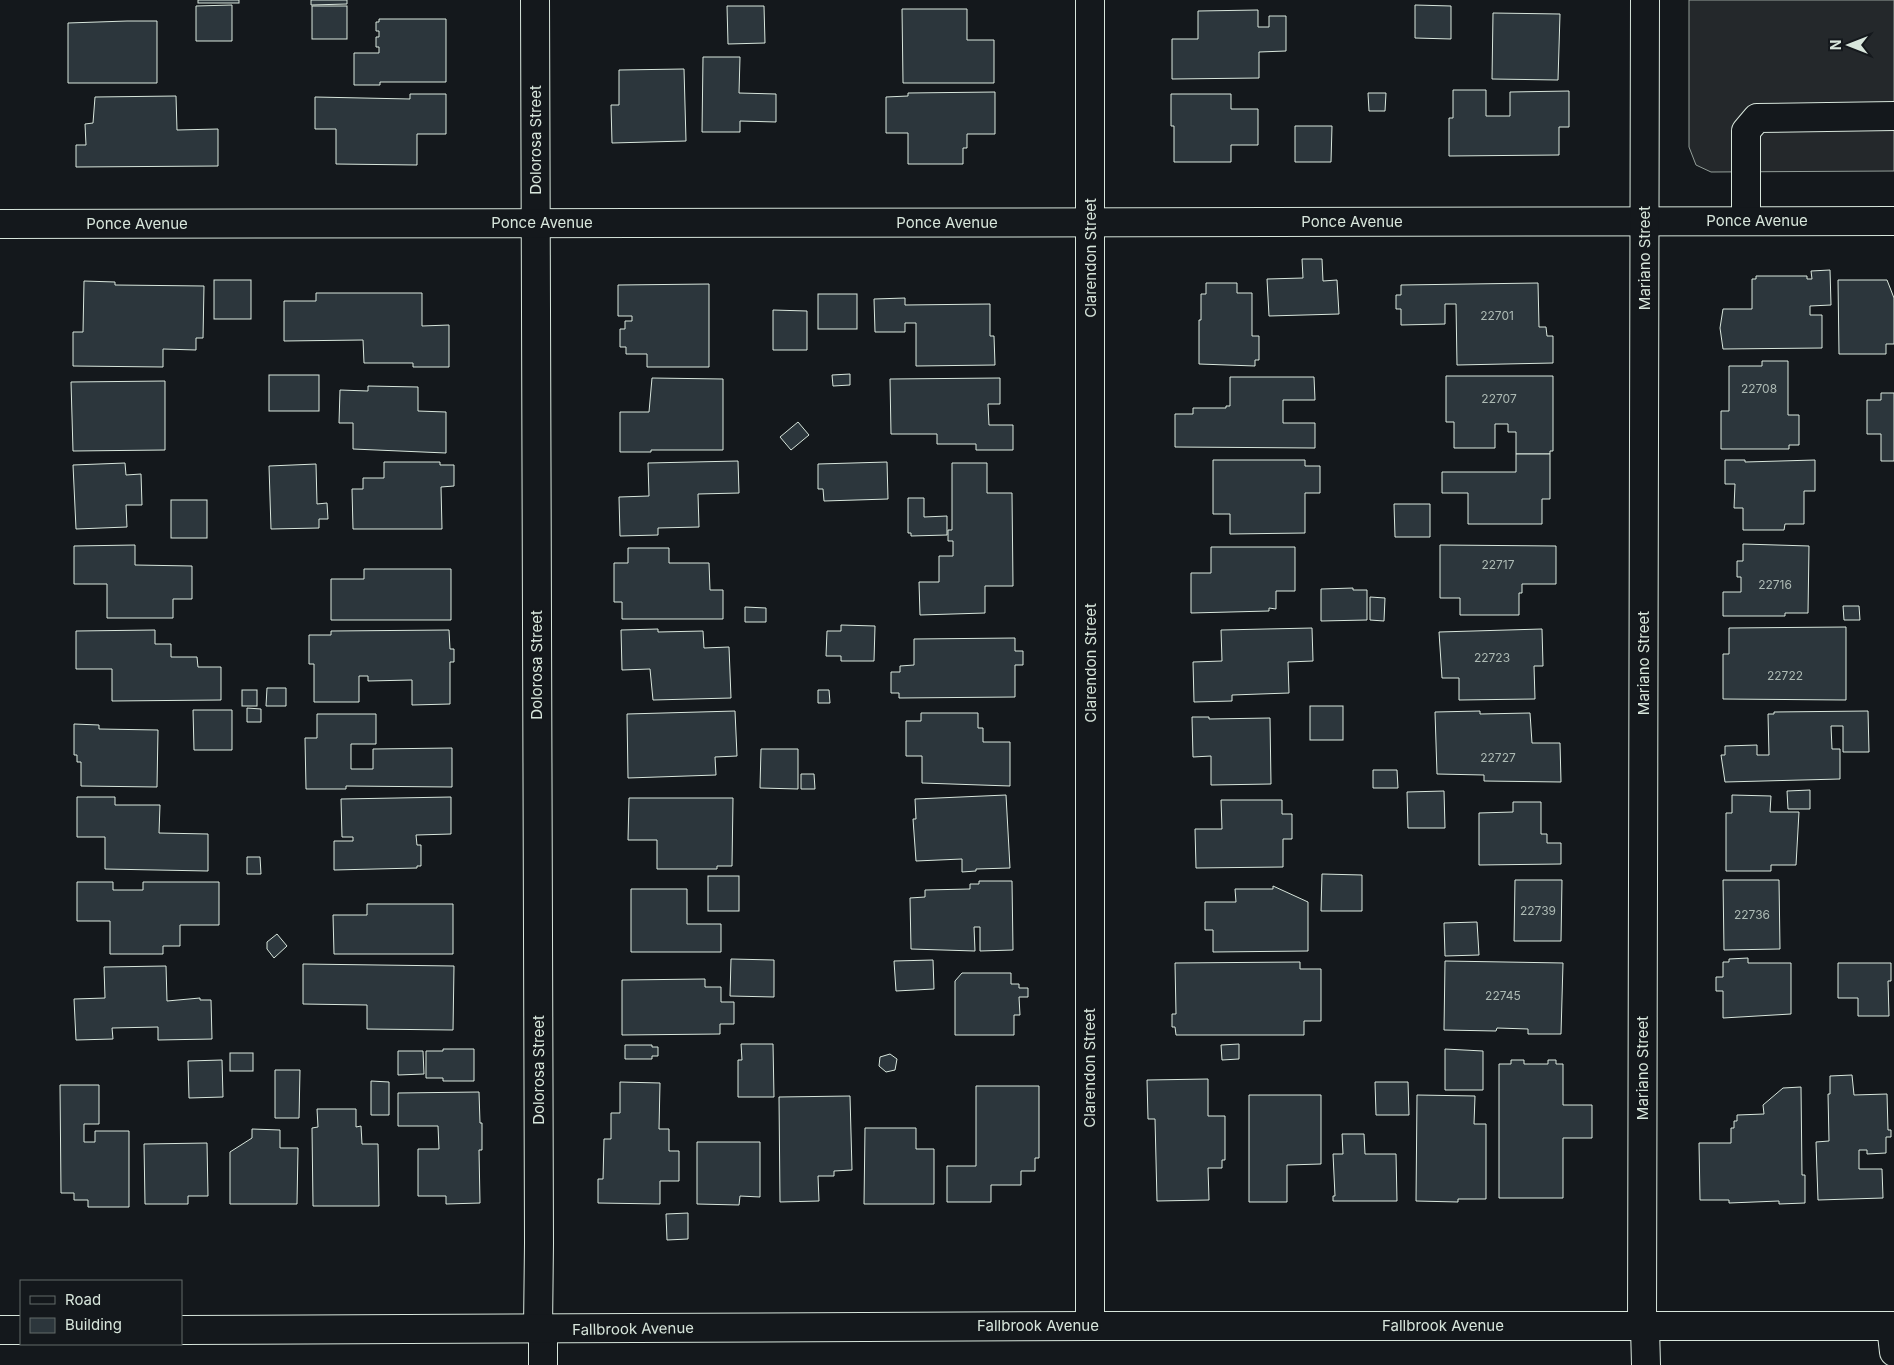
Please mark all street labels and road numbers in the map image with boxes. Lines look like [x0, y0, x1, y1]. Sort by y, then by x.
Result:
street label: Dolorosa Street [526, 85, 545, 195]
street label: Clarendon Street [1081, 198, 1100, 318]
street label: Mariano Street [1635, 206, 1654, 310]
street label: Ponce Avenue [1706, 211, 1808, 230]
street label: Ponce Avenue [1301, 212, 1403, 231]
street label: Ponce Avenue [491, 213, 593, 232]
street label: Ponce Avenue [896, 213, 998, 232]
street label: Ponce Avenue [86, 214, 188, 233]
street label: Clarendon Street [1081, 603, 1100, 723]
street label: Dolorosa Street [527, 610, 546, 720]
street label: Mariano Street [1634, 611, 1653, 715]
street label: Clarendon Street [1080, 1008, 1099, 1128]
street label: Dolorosa Street [529, 1015, 548, 1125]
street label: Mariano Street [1633, 1016, 1652, 1120]
street label: Fallbrook Avenue [977, 1316, 1099, 1335]
street label: Fallbrook Avenue [1382, 1316, 1504, 1335]
street label: Fallbrook Avenue [572, 1318, 694, 1339]

